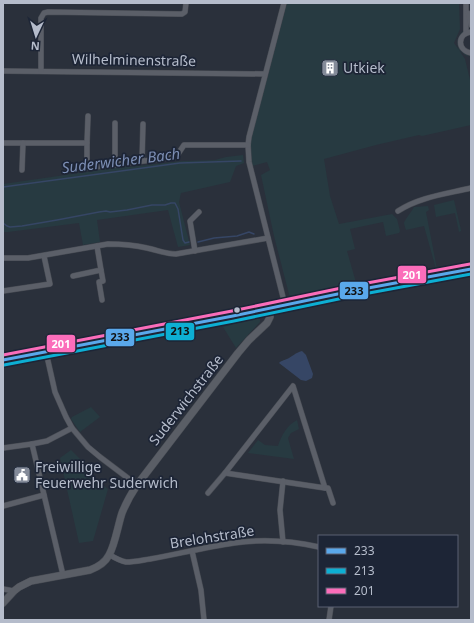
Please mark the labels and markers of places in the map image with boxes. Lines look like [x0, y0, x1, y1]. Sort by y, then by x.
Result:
building icon: Utkiek [320, 58, 340, 78]
place label: Utkiek [343, 58, 385, 77]
unlabelled marker [232, 305, 242, 315]
place label: Freiwillige Feuerwehr Suderwich [35, 457, 178, 492]
public building icon: Freiwillige Feuerwehr Suderwich [12, 465, 32, 485]

